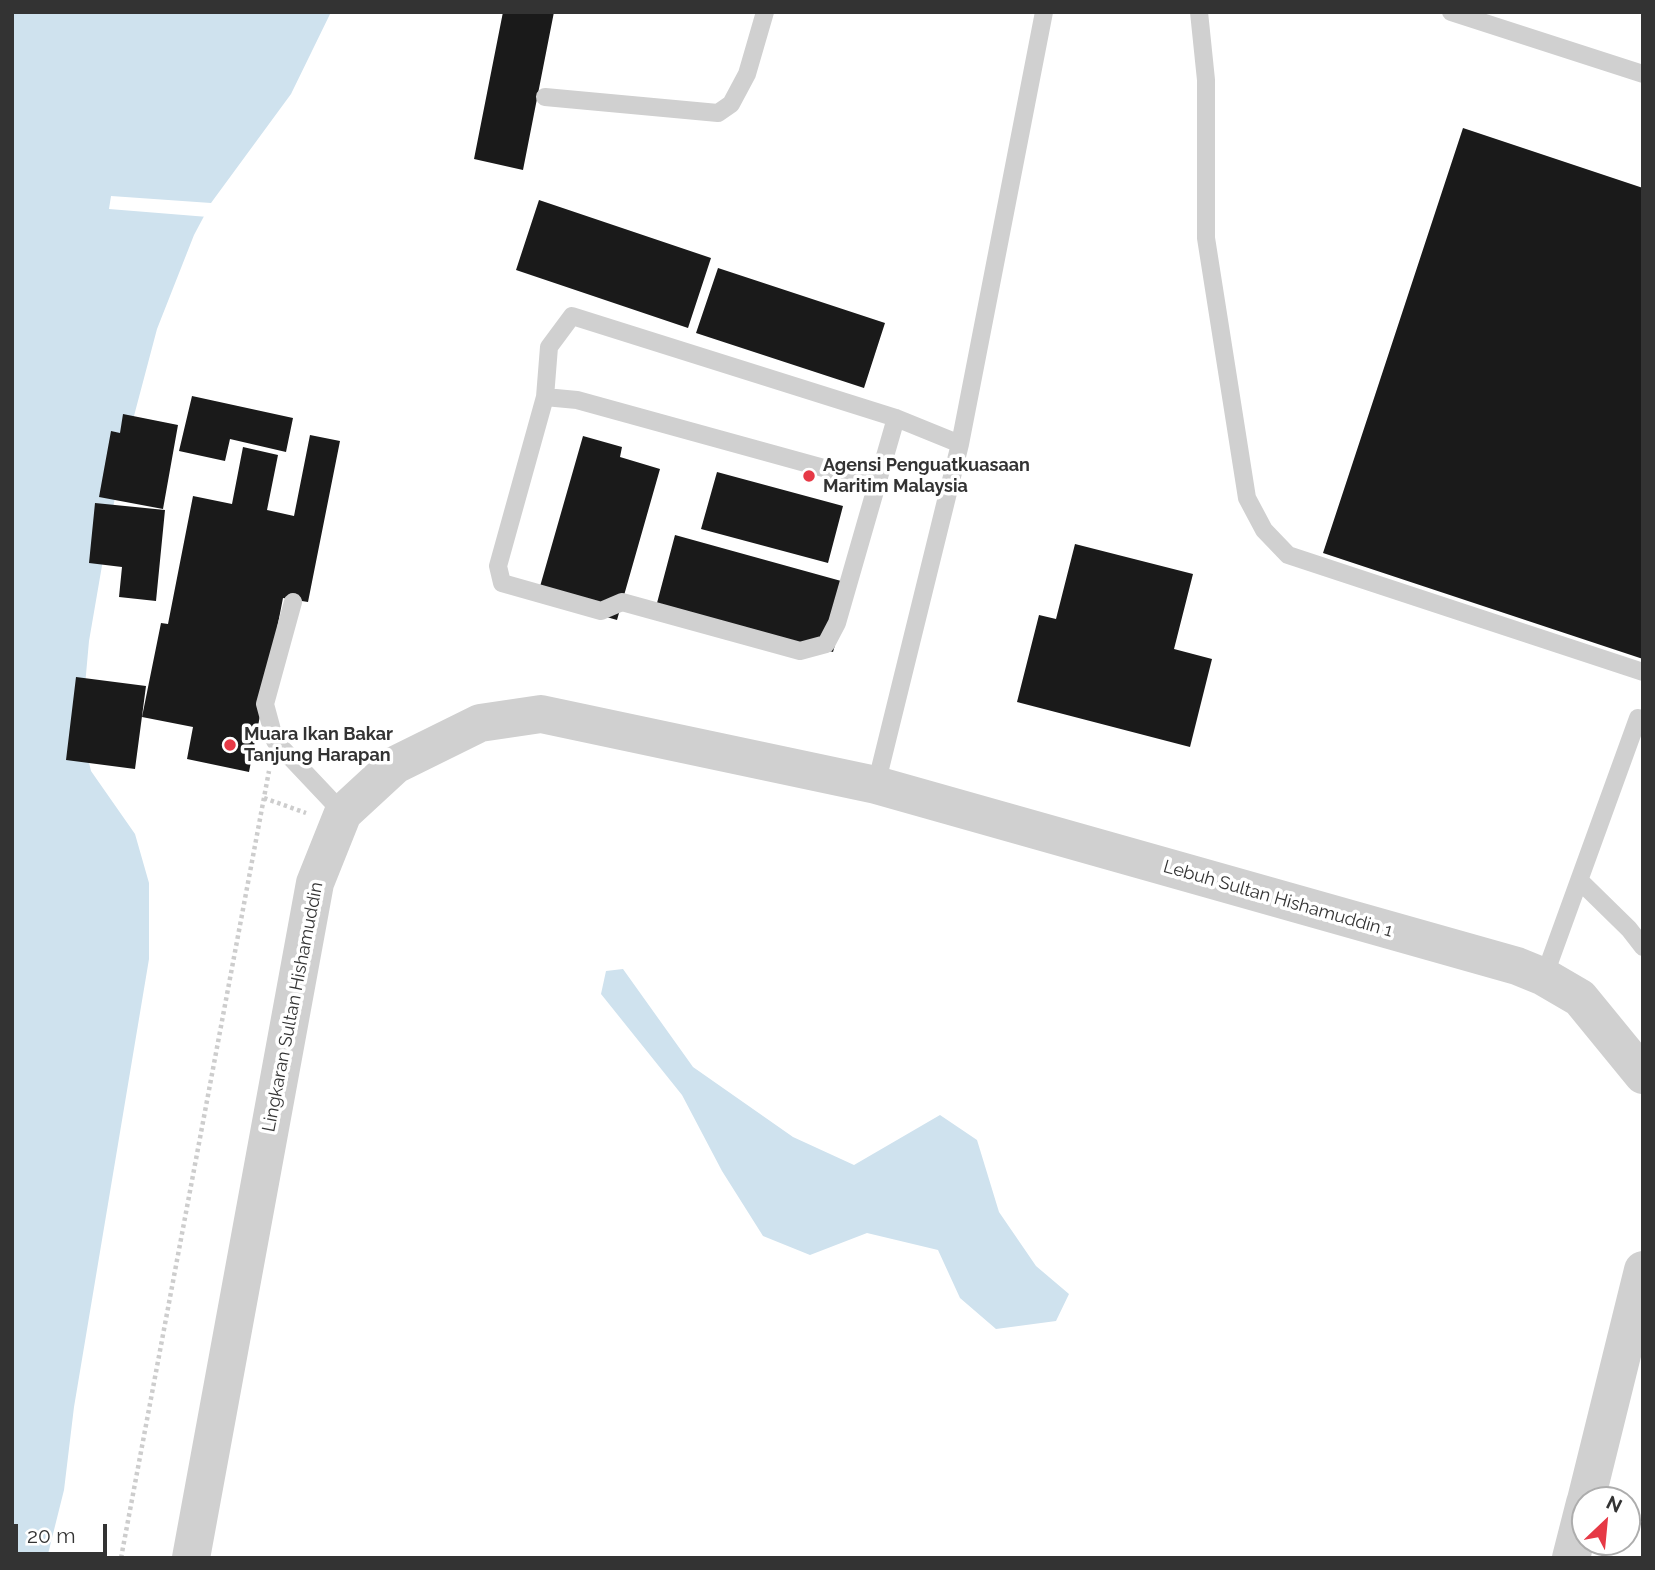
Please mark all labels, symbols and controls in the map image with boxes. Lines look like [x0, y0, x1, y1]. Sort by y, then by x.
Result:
place label: Agensi Penguatkuasaan Maritim Malaysia [823, 455, 1030, 498]
marker: Agensi Penguatkuasaan Maritim Malaysia [801, 468, 817, 484]
place label: Muara Ikan Bakar Tanjung Harapan [244, 724, 393, 766]
marker: Muara Ikan Bakar Tanjung Harapan [222, 737, 238, 753]
street label: Lebuh Sultan Hishamuddin 1 [1161, 856, 1395, 942]
street label: Lingkaran Sultan Hishamuddin [258, 880, 328, 1134]
north arrow [1571, 1486, 1641, 1556]
text: N [1603, 1491, 1626, 1517]
scale bar [18, 1510, 110, 1554]
text: 20 m [27, 1523, 75, 1548]

